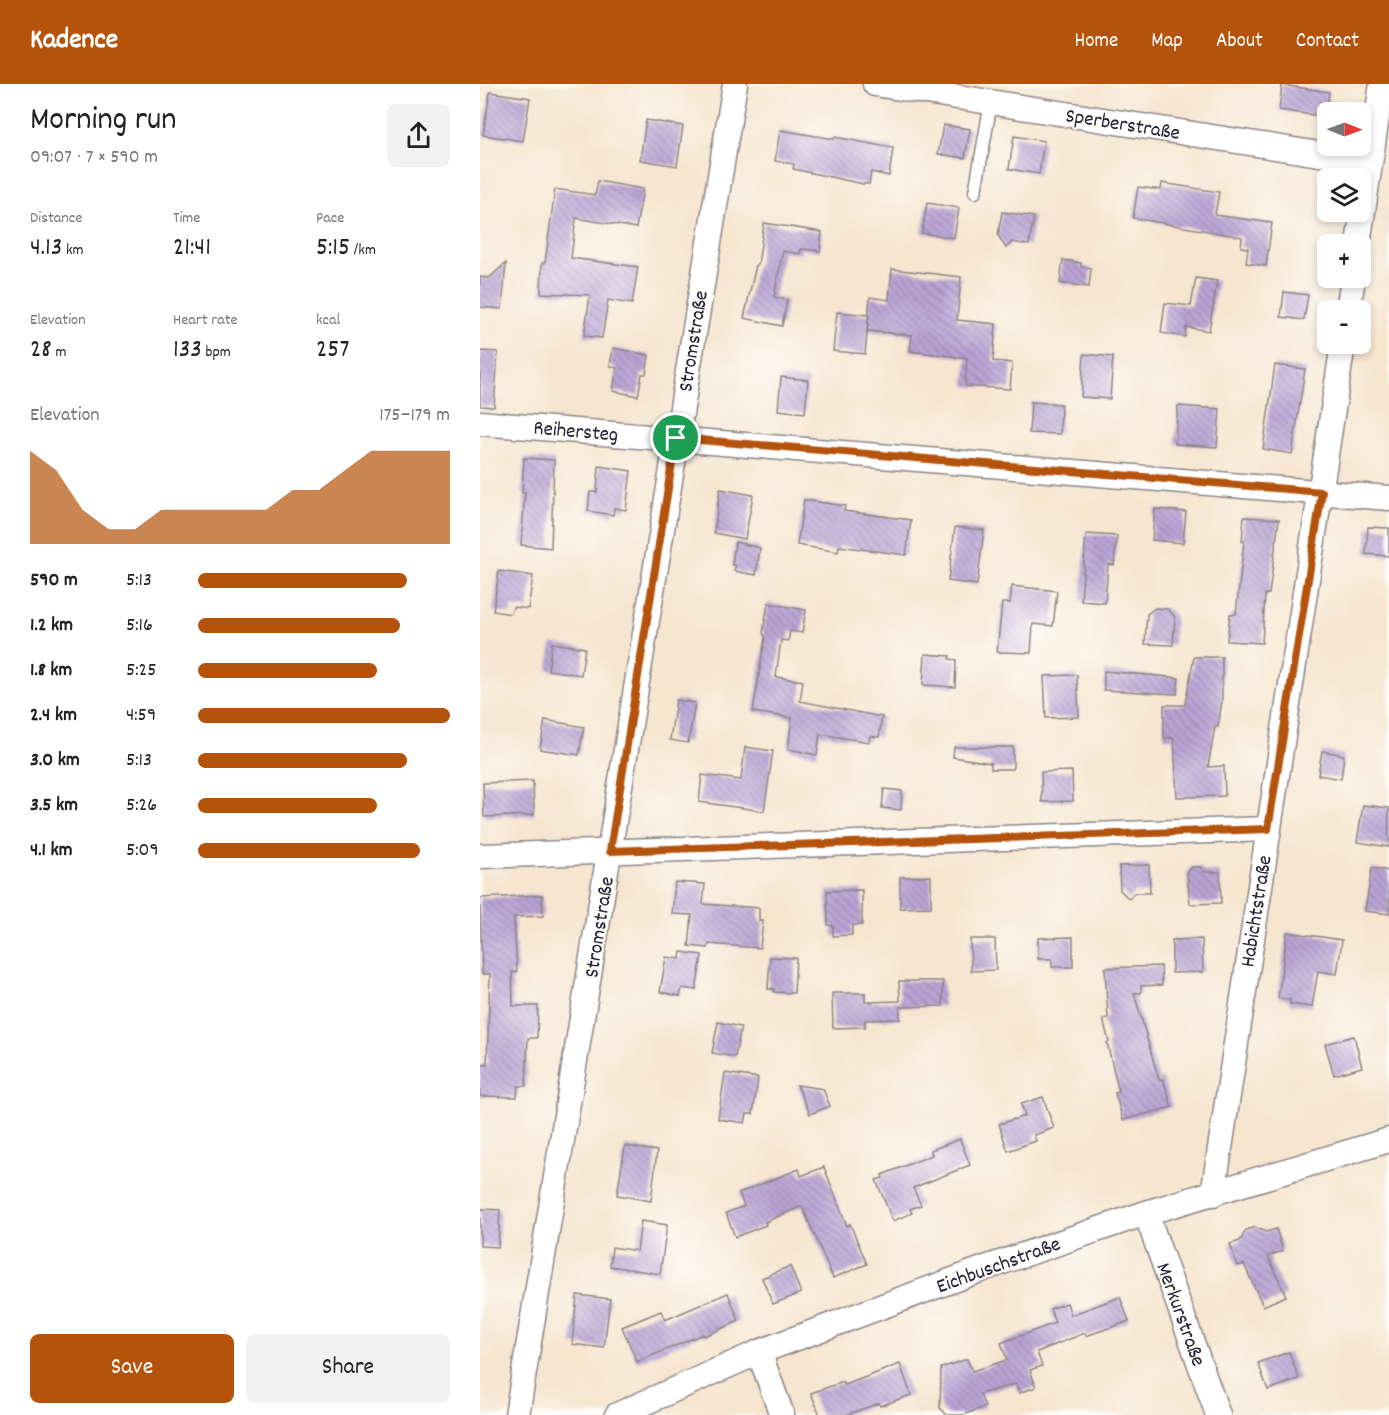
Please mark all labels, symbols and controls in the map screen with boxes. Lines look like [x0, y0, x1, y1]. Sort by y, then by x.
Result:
text: Kadence [30, 22, 118, 62]
text: Home [1074, 27, 1118, 57]
text: Map [1151, 27, 1183, 57]
text: About [1216, 27, 1263, 57]
text: Contact [1296, 27, 1359, 57]
text: Morning run [30, 98, 177, 145]
street label: Sperberstraße [1063, 102, 1182, 150]
north arrow [1317, 102, 1371, 156]
map controls [1317, 102, 1371, 354]
button: share [387, 104, 450, 167]
text: 09:07 · 7 × 590 m [30, 144, 158, 172]
button: layers [1317, 168, 1371, 222]
text: Distance [30, 207, 82, 230]
text: Time [173, 207, 200, 230]
text: Pace [316, 207, 344, 230]
text: 4.13 [30, 230, 62, 267]
text: 21:41 [173, 230, 211, 267]
text: 5:15 [316, 230, 350, 267]
button: + [1317, 234, 1371, 288]
text: km [62, 239, 84, 262]
text: /km [350, 239, 376, 262]
street label: Stromstraße [672, 289, 718, 394]
button: − [1317, 300, 1371, 354]
text: Elevation [30, 309, 86, 332]
text: Heart rate [173, 309, 238, 332]
text: kcal [316, 309, 340, 332]
text: 28 [30, 332, 52, 369]
text: 133 [173, 332, 202, 369]
text: 257 [316, 332, 349, 369]
text: m [52, 341, 66, 364]
text: bpm [202, 341, 231, 364]
text: Elevation [30, 402, 100, 430]
text: 175–179 m [379, 402, 450, 430]
pin [650, 412, 701, 463]
street label: Reihersteg [532, 414, 619, 452]
icon: arrive [659, 421, 692, 454]
text: 590 m [30, 567, 78, 595]
text: 5:13 [126, 567, 152, 595]
text: 1.2 km [30, 612, 73, 640]
text: 5:16 [126, 612, 153, 640]
text: 1.8 km [30, 657, 72, 685]
text: 5:25 [126, 657, 157, 685]
text: 2.4 km [30, 702, 77, 730]
text: 4:59 [126, 702, 156, 730]
text: 3.0 km [30, 747, 80, 775]
text: 5:13 [126, 747, 152, 775]
text: 3.5 km [30, 792, 78, 820]
text: 5:26 [126, 792, 157, 820]
text: 4.1 km [30, 837, 73, 865]
text: 5:09 [126, 837, 159, 865]
street label: Habichtstraße [1234, 853, 1282, 970]
street label: Stromstraße [578, 875, 624, 980]
street label: Eichbuschstraße [933, 1231, 1065, 1303]
street label: Merkurstraße [1147, 1259, 1212, 1371]
button: Save [30, 1334, 234, 1403]
button: Share [246, 1334, 450, 1403]

